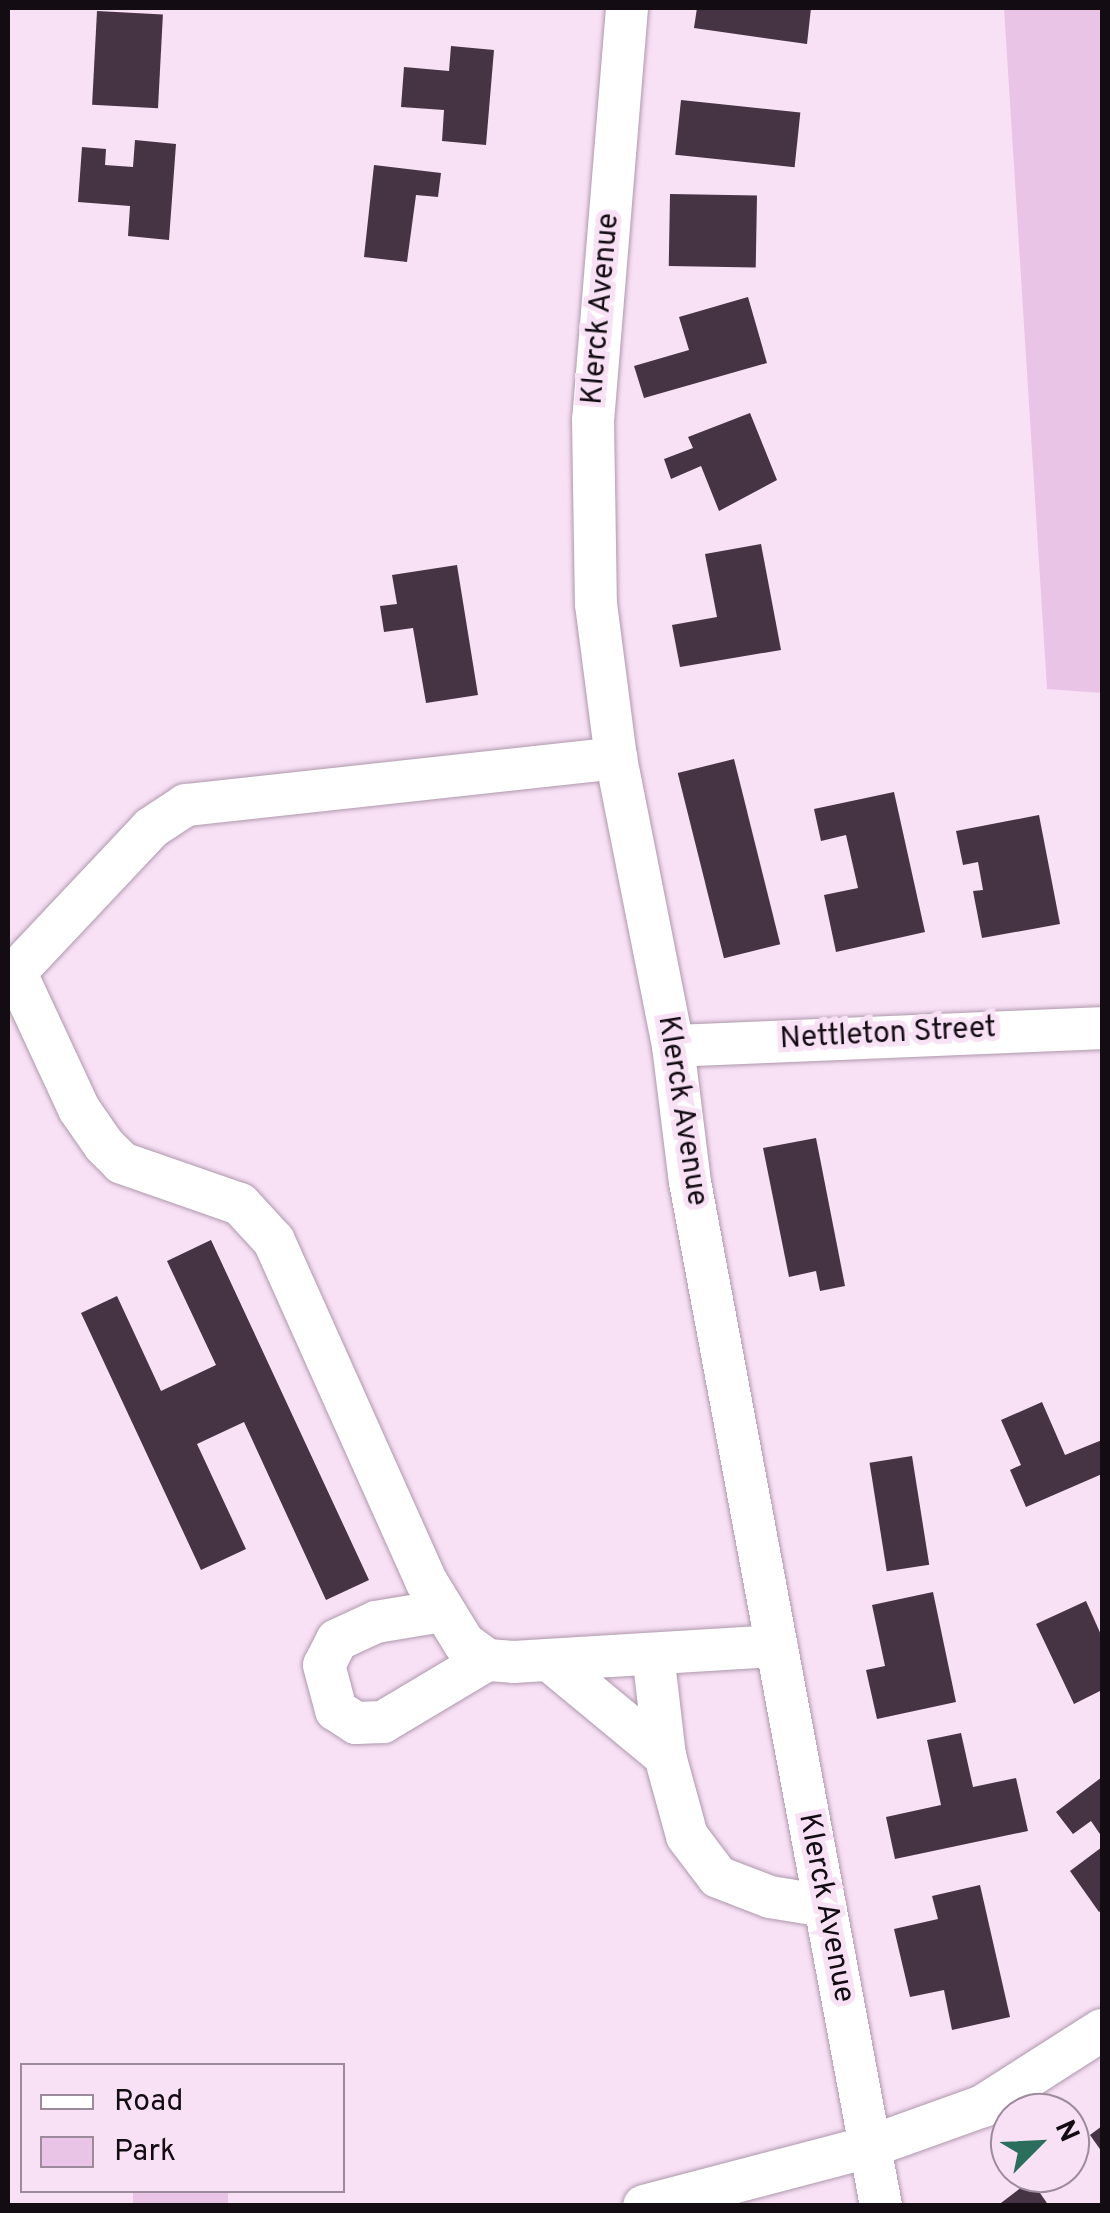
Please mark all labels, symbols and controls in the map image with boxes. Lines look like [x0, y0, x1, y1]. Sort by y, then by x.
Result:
street label: Klerck Avenue [576, 211, 628, 407]
street label: Nettleton Street [779, 1011, 997, 1059]
street label: Klerck Avenue [648, 1013, 714, 1209]
street label: Klerck Avenue [789, 1810, 861, 2006]
legend [20, 2063, 345, 2193]
text: Road [114, 2084, 183, 2121]
north arrow [990, 2093, 1090, 2193]
text: N [1045, 2115, 1086, 2148]
text: Park [114, 2134, 176, 2171]

